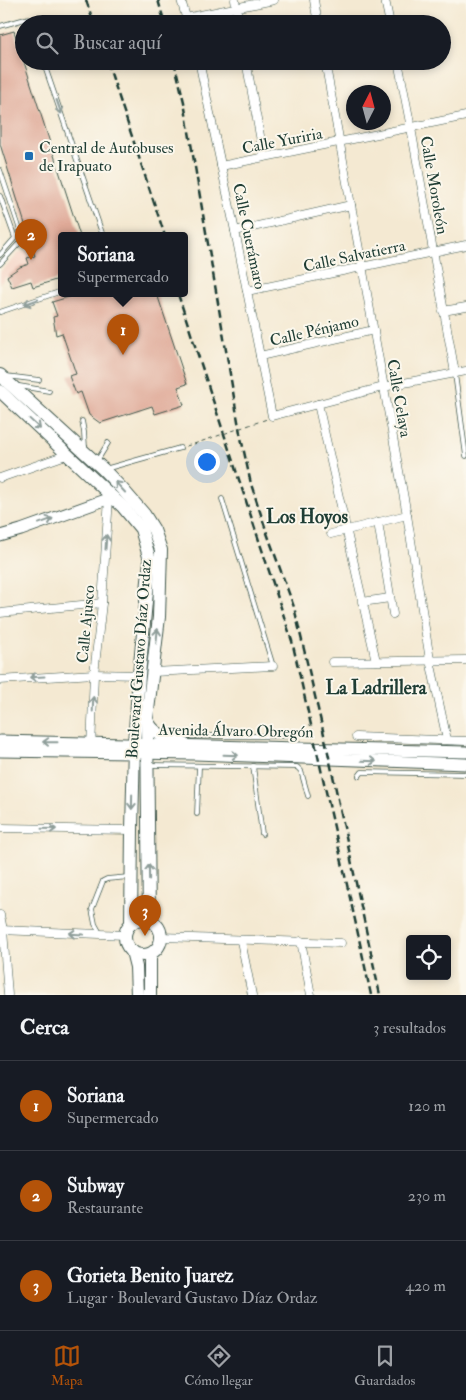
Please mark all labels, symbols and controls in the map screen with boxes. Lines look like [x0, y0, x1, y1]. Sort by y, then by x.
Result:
search box [15, 15, 451, 70]
icon: search [33, 29, 61, 57]
text: Buscar aquí [73, 31, 161, 55]
north arrow [346, 85, 391, 130]
one-way arrow [55, 99, 64, 115]
street label: Calle Yuriria [240, 123, 324, 159]
street label: Calle Moroleón [416, 134, 453, 236]
place label: Central de Autobuses de Irapuato [39, 138, 174, 177]
marker: Central de Autobuses de Irapuato [23, 150, 35, 162]
street label: Calle Cuerámaro [228, 181, 270, 291]
pin: 2 [15, 219, 47, 260]
popup [58, 232, 188, 297]
street label: Calle Salvatierra [301, 235, 408, 277]
text: Soriana [77, 243, 135, 267]
text: Supermercado [77, 267, 169, 287]
one-way arrow [23, 297, 39, 307]
street label: Calle Pénjamo [268, 311, 361, 351]
pin: 1 [107, 314, 139, 355]
street label: Calle Celaya [382, 358, 416, 439]
one-way arrow [29, 418, 42, 430]
your location [194, 449, 220, 475]
one-way arrow [114, 481, 126, 493]
district label: Los Hoyos [266, 505, 348, 530]
one-way arrow [38, 516, 54, 525]
one-way arrow [101, 534, 111, 550]
street label: Boulevard Gustavo Díaz Ordaz [122, 558, 156, 760]
street label: Calle Ajusco [73, 584, 99, 664]
one-way arrow [152, 628, 162, 644]
one-way arrow [30, 673, 46, 682]
district label: La Ladrillera [325, 676, 428, 700]
one-way arrow [89, 696, 98, 712]
street label: Avenida Álvaro Obregón [157, 719, 314, 742]
one-way arrow [42, 738, 58, 747]
one-way arrow [222, 751, 238, 760]
one-way arrow [361, 756, 377, 765]
one-way arrow [128, 793, 137, 809]
one-way arrow [40, 824, 56, 833]
one-way arrow [144, 864, 153, 880]
pin: 3 [129, 895, 161, 936]
one-way arrow [69, 929, 85, 938]
map controls [406, 935, 451, 980]
button: locate [406, 935, 451, 980]
text: Cerca [20, 1014, 69, 1041]
text: 3 resultados [373, 1018, 446, 1038]
text: Soriana [67, 1084, 124, 1108]
text: 1 [33, 1096, 39, 1116]
text: 120 m [408, 1096, 446, 1116]
text: Supermercado [67, 1108, 158, 1128]
text: Subway [67, 1174, 124, 1198]
text: 2 [32, 1186, 40, 1206]
text: 230 m [408, 1186, 446, 1206]
text: Restaurante [67, 1198, 143, 1218]
text: Gorieta Benito Juarez [67, 1264, 234, 1288]
text: 3 [33, 1276, 39, 1296]
text: 420 m [405, 1276, 446, 1296]
text: Lugar · Boulevard Gustavo Díaz Ordaz [67, 1288, 318, 1308]
tab: Mapa [51, 1342, 83, 1389]
tab: Cómo llegar [184, 1342, 253, 1389]
tab: Guardados [354, 1342, 415, 1389]

